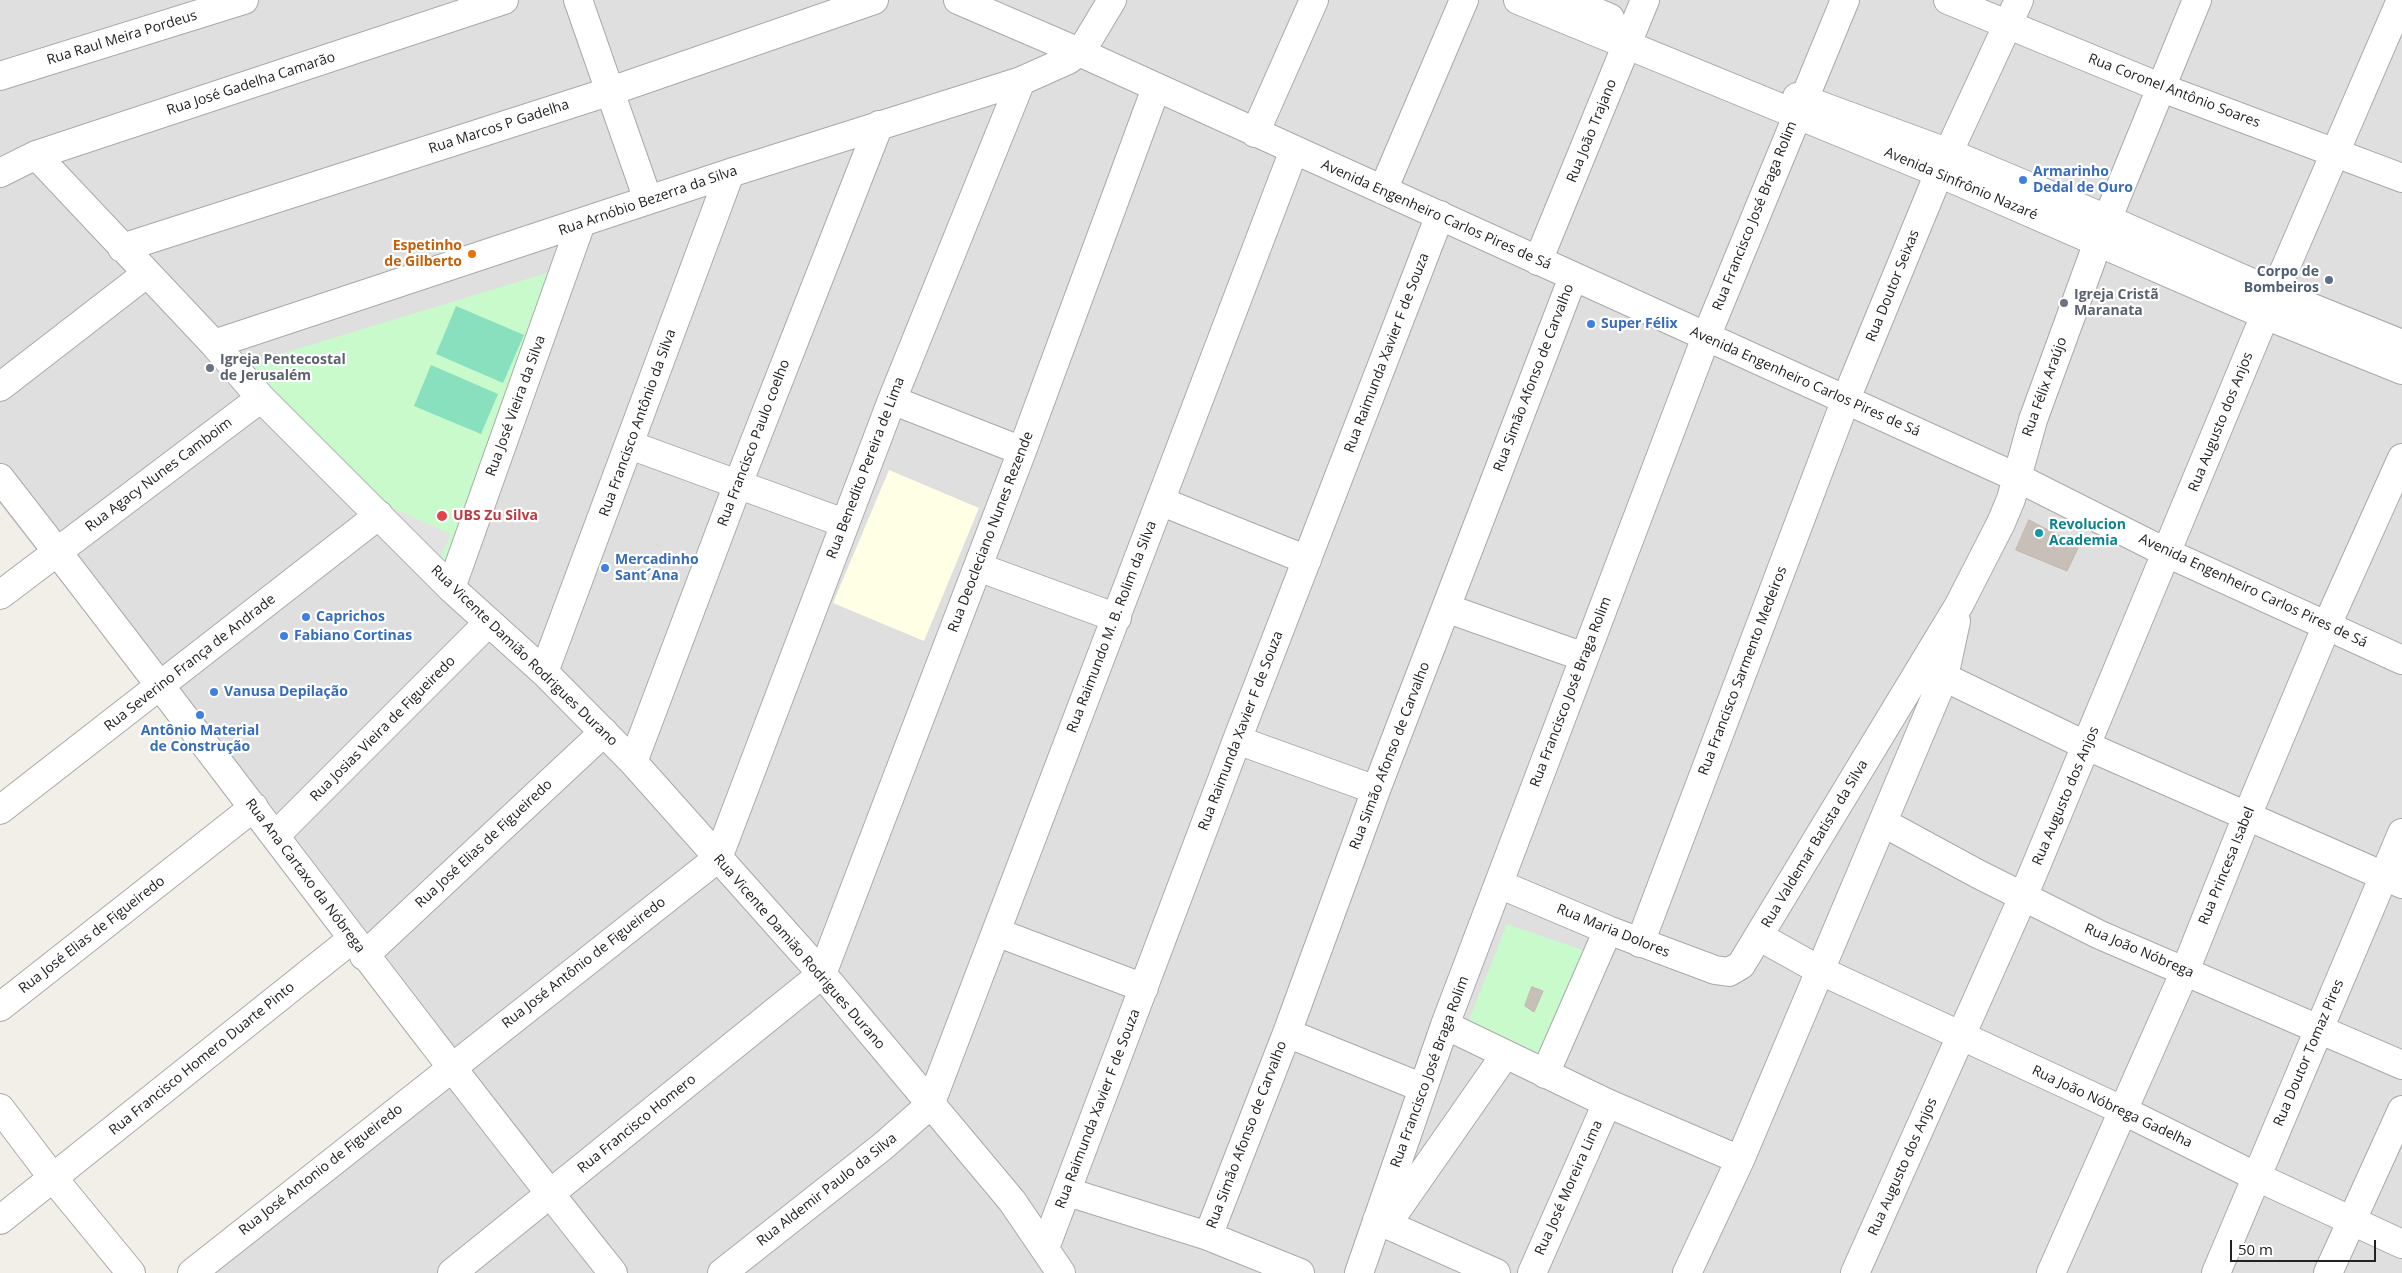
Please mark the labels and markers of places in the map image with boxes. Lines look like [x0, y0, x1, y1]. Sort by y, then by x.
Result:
place label: Armarinho Dedal de Ouro [2033, 164, 2133, 196]
marker: Armarinho Dedal de Ouro [2017, 174, 2029, 186]
place label: Espetinho de Gilberto [384, 238, 462, 270]
marker: Espetinho de Gilberto [466, 248, 478, 260]
place label: Corpo de Bombeiros [2244, 264, 2319, 296]
marker: Corpo de Bombeiros [2323, 274, 2335, 286]
place label: Igreja Cristã Maranata [2074, 287, 2159, 320]
marker: Igreja Cristã Maranata [2058, 297, 2070, 309]
place label: Super Félix [1601, 316, 1678, 332]
marker: Super Félix [1585, 318, 1597, 330]
place label: Igreja Pentecostal de Jerusalém [220, 352, 346, 384]
marker: Igreja Pentecostal de Jerusalém [204, 362, 216, 374]
place label: UBS Zu Silva [453, 508, 538, 524]
marker: UBS Zu Silva [435, 509, 449, 523]
place label: Revolucion Academia [2049, 517, 2126, 550]
marker: Revolucion Academia [2033, 527, 2045, 539]
place label: Mercadinho Sant´Ana [615, 552, 699, 584]
marker: Mercadinho Sant´Ana [599, 562, 611, 574]
place label: Caprichos [316, 609, 385, 625]
marker: Caprichos [300, 611, 312, 623]
place label: Fabiano Cortinas [294, 628, 412, 644]
marker: Fabiano Cortinas [278, 630, 290, 642]
place label: Vanusa Depilação [224, 684, 348, 700]
marker: Vanusa Depilação [208, 686, 220, 698]
marker: Antônio Material de Construção [194, 709, 206, 721]
place label: Antônio Material de Construção [141, 723, 259, 756]

